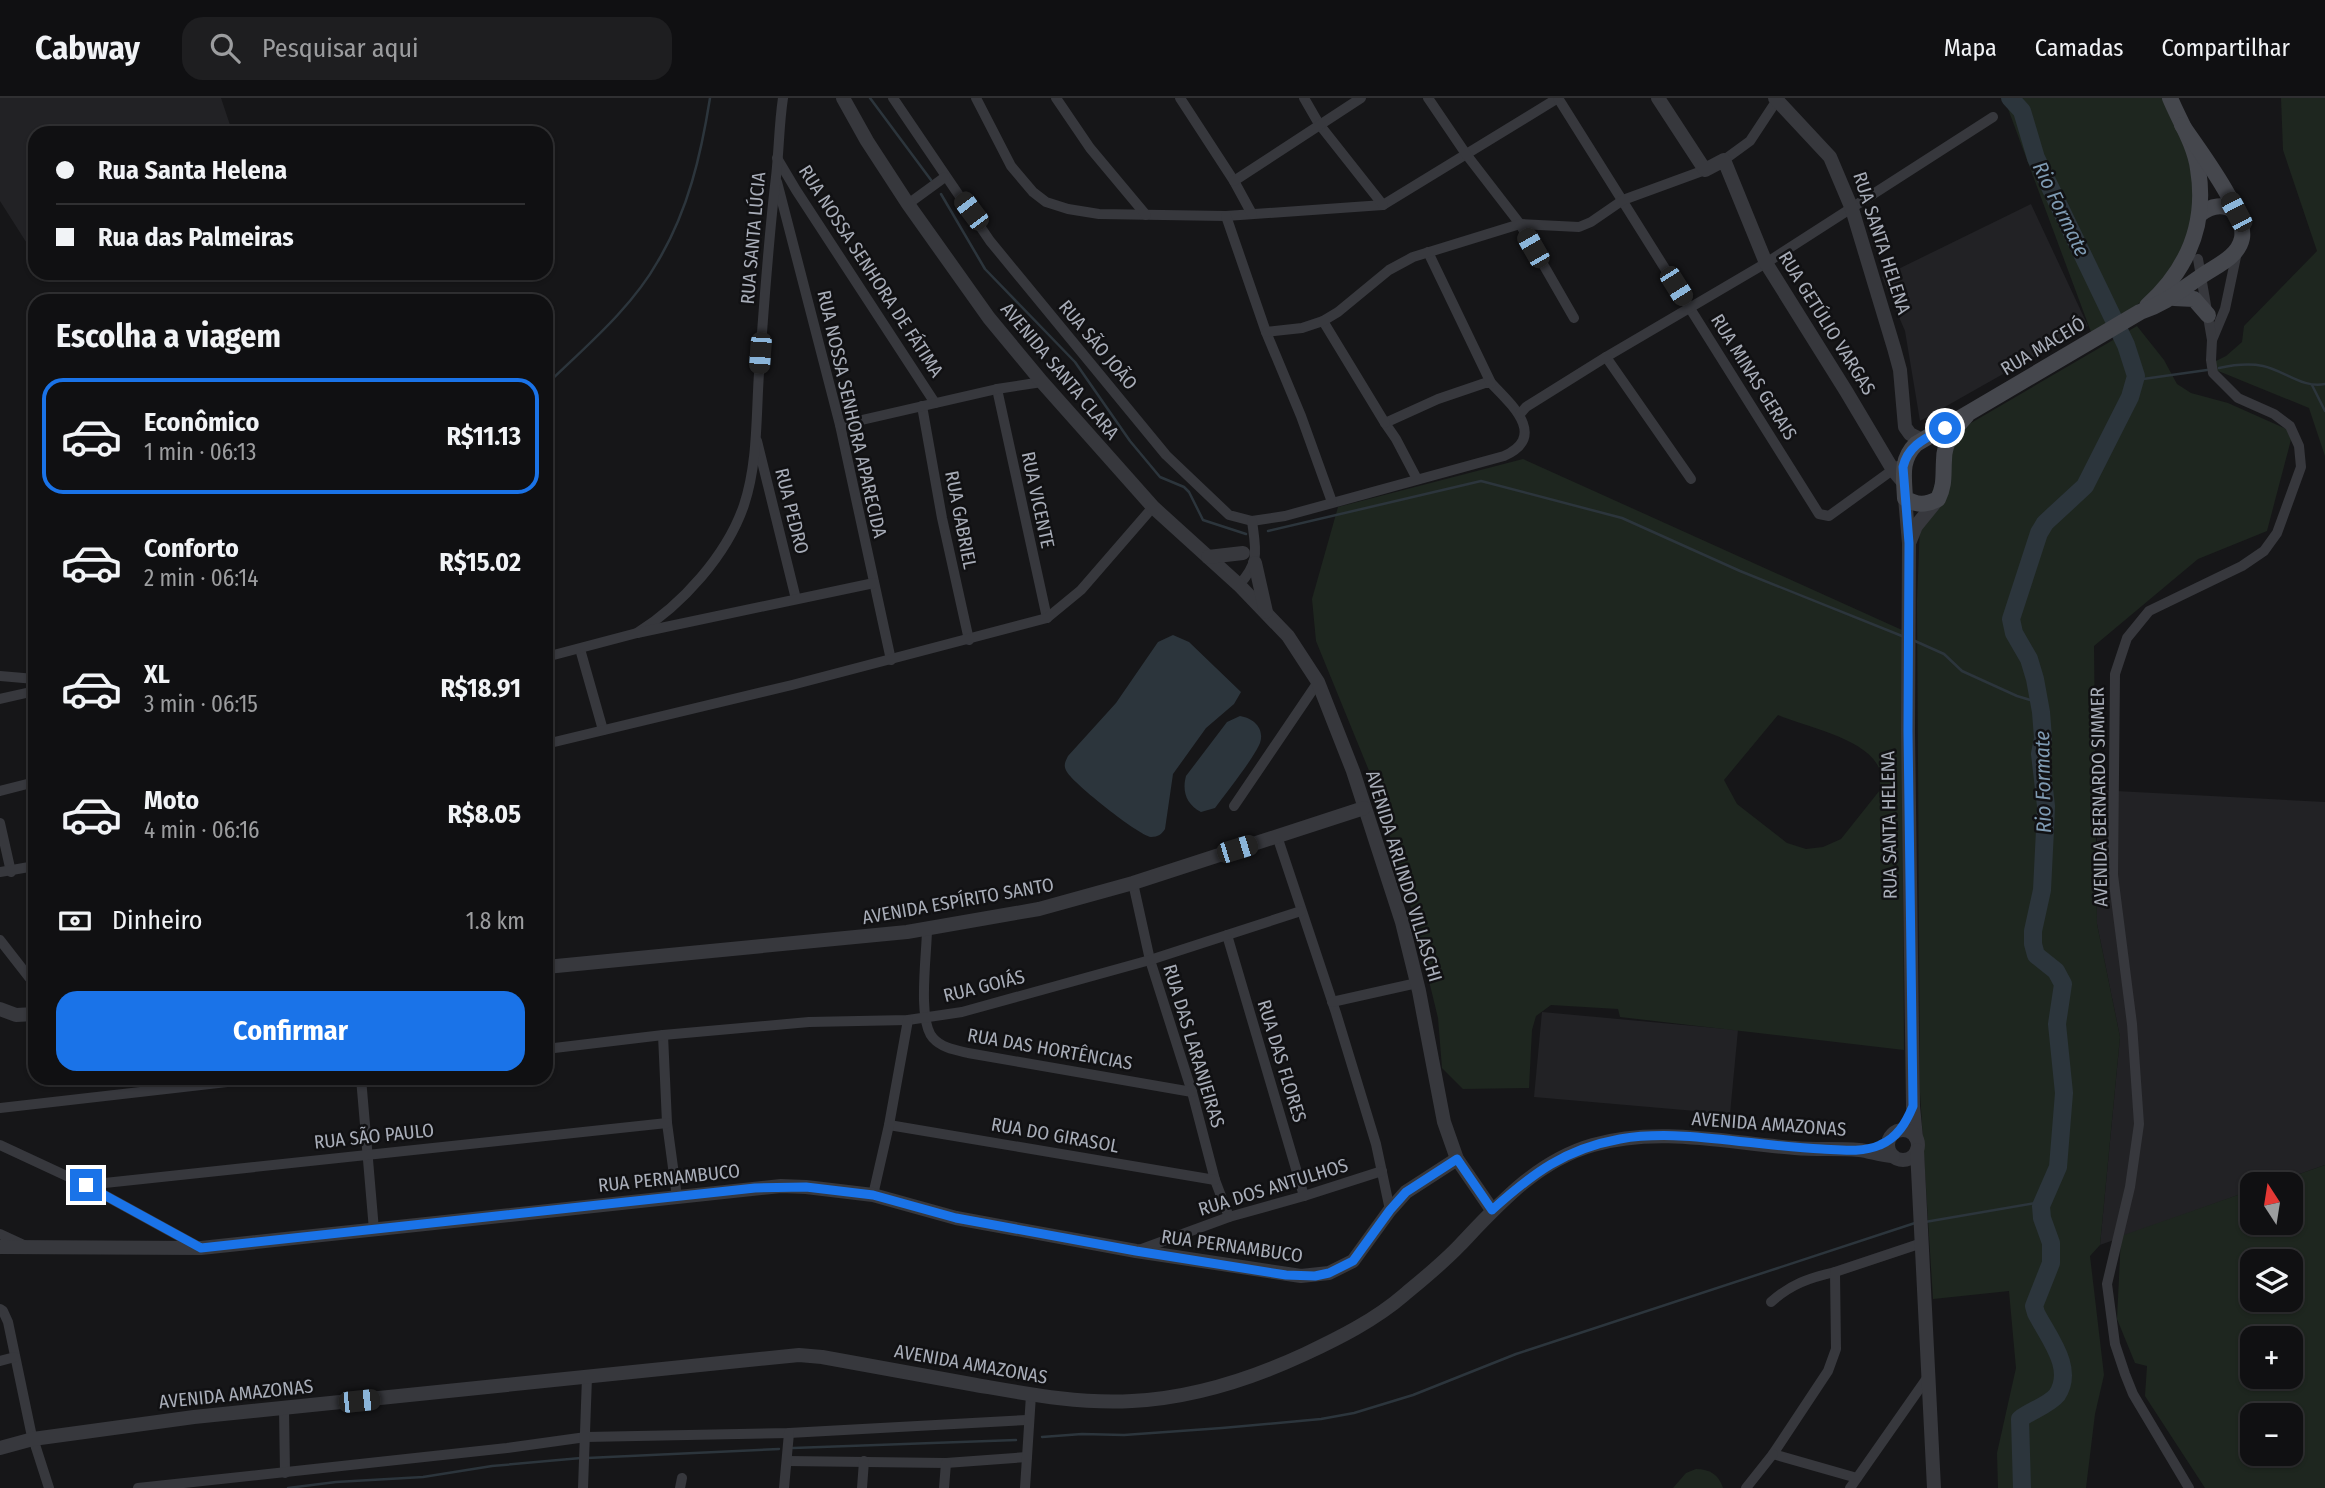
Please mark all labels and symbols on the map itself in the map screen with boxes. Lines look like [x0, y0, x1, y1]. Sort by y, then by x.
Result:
water label: Rio Formate [2027, 157, 2095, 261]
street label: RUA NOSSA SENHORA DE FÁTIMA [794, 161, 948, 381]
street label: RUA SANTA HELENA [1848, 169, 1916, 317]
street label: RUA SANTA LÚCIA [736, 171, 770, 305]
car [950, 188, 993, 234]
car [2217, 189, 2256, 235]
car [1514, 225, 1553, 271]
street label: RUA GETÚLIO VARGAS [1773, 247, 1881, 399]
car [1656, 263, 1697, 309]
street label: RUA NOSSA SENHORA APARECIDA [812, 288, 892, 540]
street label: RUA SÃO JOÃO [1054, 296, 1142, 394]
street label: AVENIDA SANTA CLARA [996, 298, 1124, 444]
street label: RUA MINAS GERAIS [1706, 310, 1802, 444]
street label: RUA MACEIÓ [1997, 312, 2089, 380]
car [749, 331, 772, 375]
route start [1929, 412, 1961, 444]
street label: RUA VICENTE [1017, 450, 1059, 550]
street label: RUA PEDRO [770, 466, 814, 556]
street label: RUA GABRIEL [940, 469, 982, 572]
street label: AVENIDA BERNARDO SIMMER [2086, 687, 2112, 907]
water label: Rio Formate [2029, 730, 2057, 833]
street label: RUA SANTA HELENA [1876, 751, 1902, 899]
street label: AVENIDA ARLINDO VILLASCHI [1361, 767, 1447, 985]
car [1214, 833, 1261, 865]
street label: AVENIDA ESPÍRITO SANTO [860, 873, 1056, 929]
street label: RUA DAS LARANJEIRAS [1158, 962, 1230, 1130]
street label: RUA GOIÁS [941, 965, 1027, 1007]
street label: RUA DAS FLORES [1252, 997, 1312, 1125]
street label: RUA DAS HORTÊNCIAS [966, 1023, 1134, 1075]
street label: AVENIDA AMAZONAS [1691, 1107, 1847, 1141]
street label: RUA DO GIRASOL [989, 1112, 1121, 1158]
street label: RUA SÃO PAULO [313, 1118, 435, 1154]
street label: RUA DOS ANTULHOS [1195, 1153, 1351, 1221]
street label: RUA PERNAMBUCO [597, 1159, 741, 1197]
route end [70, 1169, 102, 1201]
north arrow [2240, 1172, 2303, 1236]
street label: RUA PERNAMBUCO [1160, 1225, 1304, 1267]
street label: AVENIDA AMAZONAS [893, 1339, 1049, 1389]
street label: AVENIDA AMAZONAS [158, 1374, 314, 1414]
car [338, 1388, 381, 1414]

